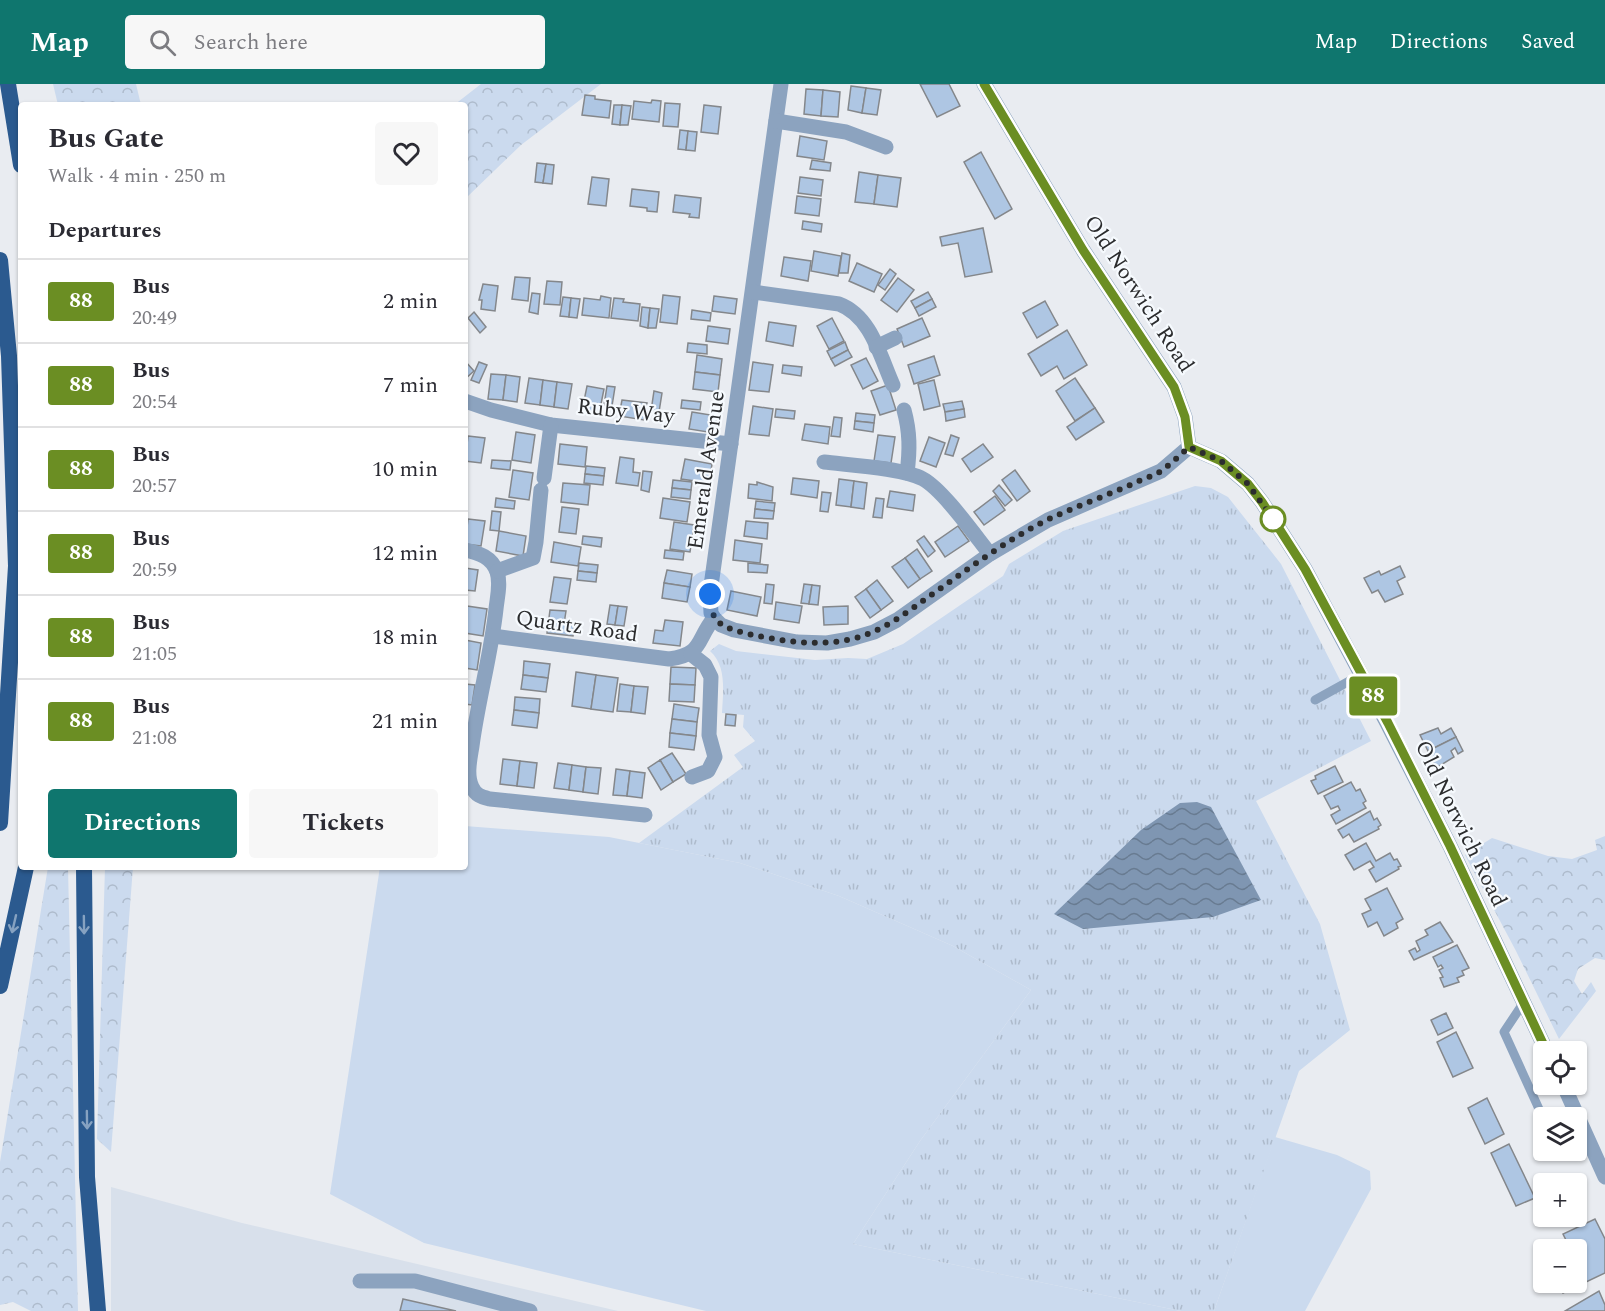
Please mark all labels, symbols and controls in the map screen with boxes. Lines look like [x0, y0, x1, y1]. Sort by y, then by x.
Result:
search box [125, 15, 545, 69]
text: Map [30, 21, 89, 64]
icon: search [146, 26, 179, 59]
text: Search here [194, 26, 308, 59]
text: Map [1315, 26, 1357, 58]
text: Directions [1390, 26, 1488, 58]
text: Saved [1521, 26, 1575, 58]
text: Bus Gate [48, 117, 164, 160]
button: heart [375, 122, 438, 185]
text: Walk · 4 min · 250 m [48, 161, 226, 191]
street label: Old Norwich Road [1075, 208, 1202, 379]
text: Departures [48, 214, 162, 247]
text: Bus [132, 270, 170, 303]
text: 88 [69, 285, 93, 317]
text: 2 min [383, 285, 438, 318]
text: 20:49 [132, 303, 177, 333]
text: Bus [132, 354, 170, 387]
text: 88 [69, 369, 93, 401]
text: 7 min [383, 369, 438, 402]
text: 20:54 [132, 387, 177, 417]
street label: Emerald Avenue [679, 388, 734, 552]
street label: Ruby Way [576, 390, 678, 433]
text: Bus [132, 438, 170, 471]
text: 88 [69, 453, 93, 485]
text: 10 min [372, 453, 438, 486]
text: 20:57 [132, 471, 177, 501]
unlabelled marker [1260, 506, 1286, 532]
text: Bus [132, 522, 170, 555]
text: 88 [69, 537, 93, 569]
text: 12 min [372, 537, 438, 570]
text: 20:59 [132, 555, 177, 585]
your location [695, 579, 725, 609]
street label: Quartz Road [514, 602, 640, 651]
text: Bus [132, 606, 170, 639]
text: 88 [69, 621, 93, 653]
text: 18 min [372, 621, 438, 654]
text: 21:05 [132, 639, 177, 669]
line badge: 88 [1346, 676, 1400, 716]
text: 88 [1361, 680, 1385, 712]
text: Bus [132, 690, 170, 723]
text: 88 [69, 705, 93, 737]
text: 21 min [372, 705, 438, 738]
text: 21:08 [132, 723, 177, 753]
street label: Old Norwich Road [1406, 735, 1515, 913]
button: Directions [48, 789, 237, 858]
button: Tickets [249, 789, 438, 858]
one-way arrow [7, 914, 19, 933]
one-way arrow [78, 915, 90, 935]
map controls [1533, 1041, 1587, 1293]
button: locate [1533, 1041, 1587, 1095]
button: layers [1533, 1107, 1587, 1161]
one-way arrow [81, 1110, 93, 1130]
button: + [1533, 1173, 1587, 1227]
button: − [1533, 1239, 1587, 1293]

